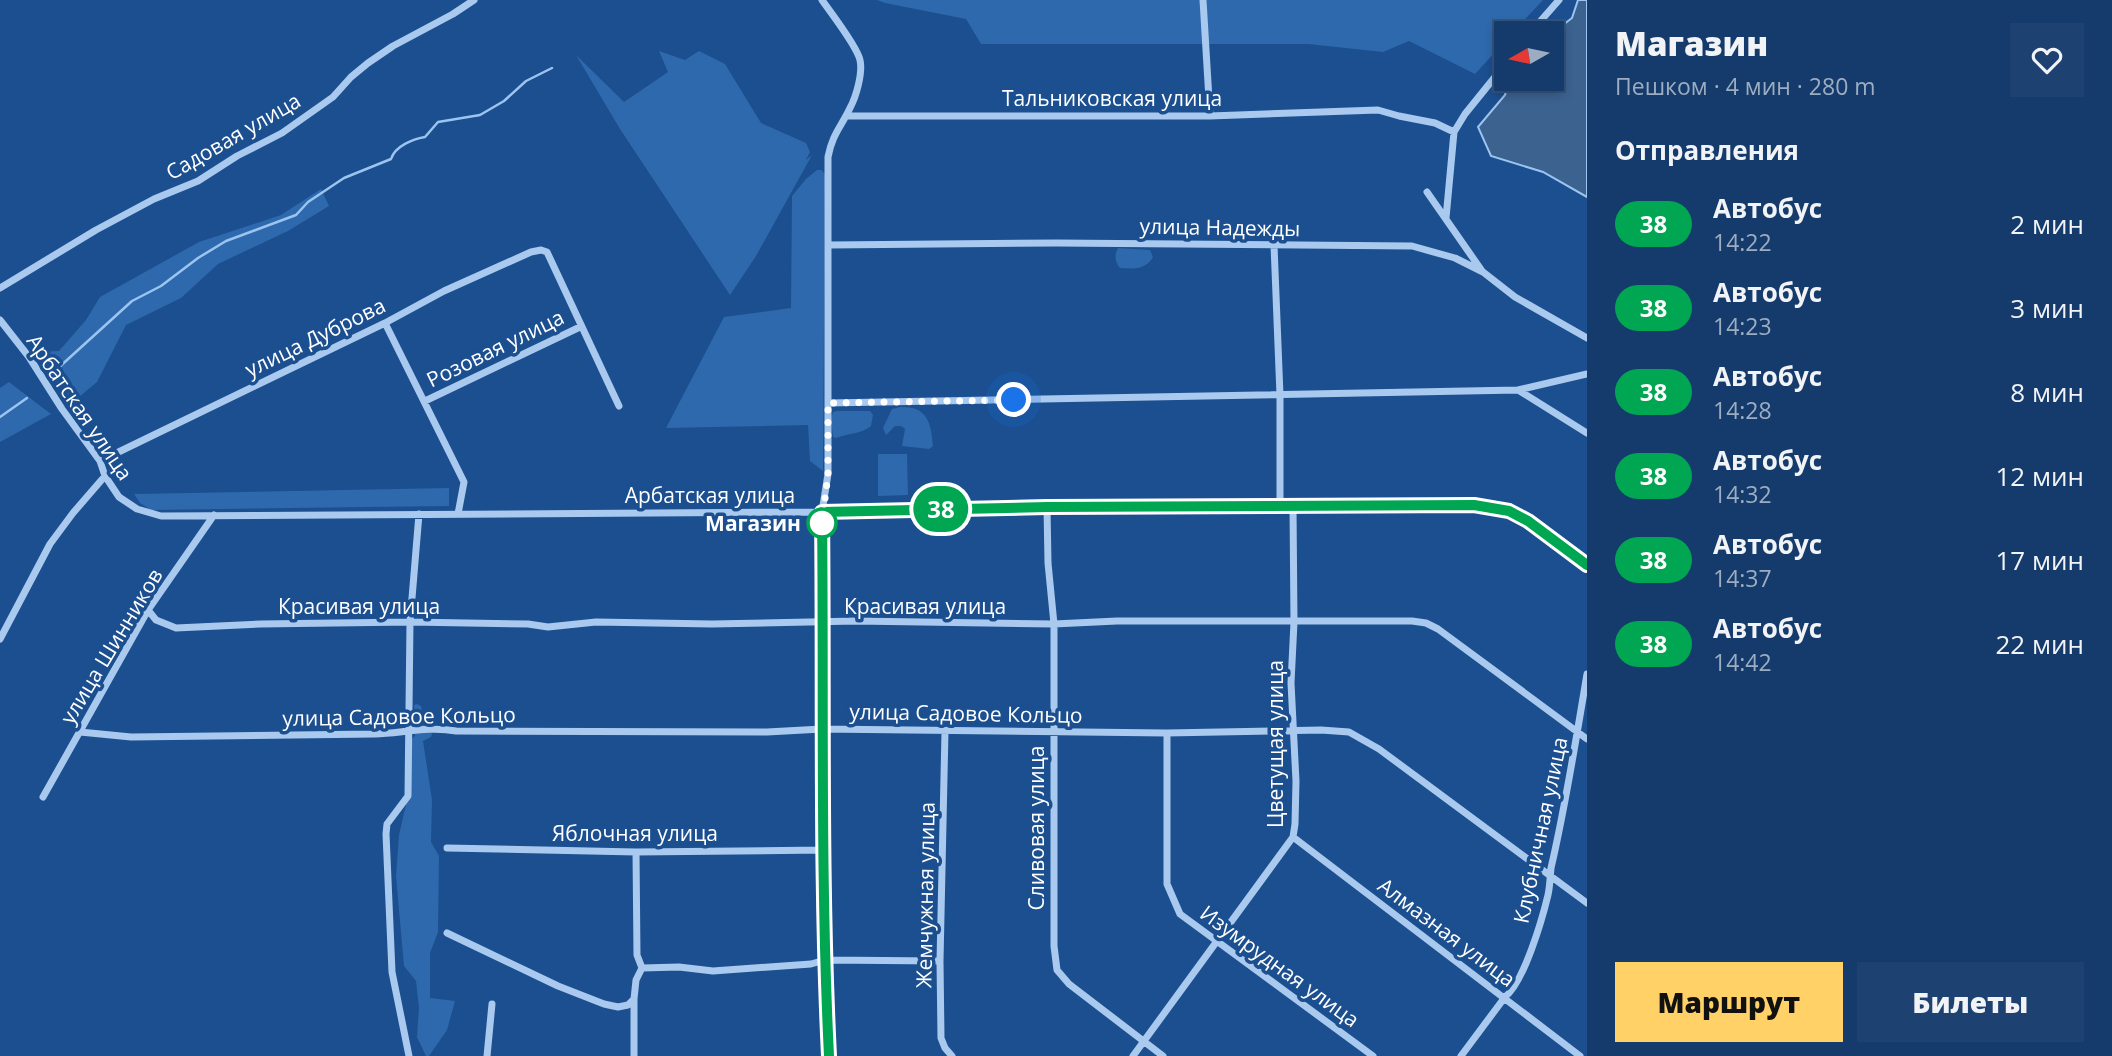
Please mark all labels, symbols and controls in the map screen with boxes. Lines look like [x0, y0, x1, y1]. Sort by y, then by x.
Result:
north arrow [1494, 21, 1564, 91]
map controls [1494, 21, 1564, 91]
text: Магазин [1615, 21, 1768, 66]
button: heart [2010, 23, 2084, 97]
text: Пешком · 4 мин · 280 m [1615, 70, 1876, 102]
street label: Тальниковская улица [1002, 84, 1222, 112]
street label: Садовая улица [161, 86, 305, 186]
text: Отправления [1615, 132, 1799, 168]
text: Автобус [1713, 190, 1822, 226]
text: 2 мин [2010, 206, 2084, 242]
text: 38 [1640, 207, 1667, 240]
street label: улица Надежды [1139, 212, 1301, 242]
text: 14:22 [1713, 226, 1772, 258]
text: Автобус [1713, 274, 1822, 310]
text: 3 мин [2010, 290, 2084, 326]
street label: улица Дуброва [240, 291, 390, 383]
text: 38 [1640, 291, 1667, 324]
street label: Розовая улица [422, 303, 568, 393]
text: 14:23 [1713, 310, 1772, 342]
street label: Арбатская улица [21, 328, 139, 486]
text: Автобус [1713, 358, 1822, 394]
text: 8 мин [2010, 374, 2084, 410]
text: 38 [1640, 375, 1667, 408]
your location [996, 382, 1031, 417]
text: 14:28 [1713, 394, 1772, 426]
text: Автобус [1713, 442, 1822, 478]
text: 12 мин [1995, 458, 2084, 494]
text: 38 [1640, 459, 1667, 492]
text: 14:32 [1713, 478, 1772, 510]
street label: Арбатская улица [625, 481, 795, 509]
line badge: 38 [909, 486, 972, 532]
text: 38 [927, 492, 955, 525]
marker: Магазин [807, 508, 837, 538]
place label: Магазин [705, 509, 801, 537]
text: Автобус [1713, 526, 1822, 562]
text: 17 мин [1995, 542, 2084, 578]
text: 38 [1640, 543, 1667, 576]
text: 14:37 [1713, 562, 1772, 594]
street label: улица Шинников [54, 563, 168, 729]
street label: Красивая улица [278, 592, 440, 620]
street label: Красивая улица [844, 592, 1006, 620]
text: Автобус [1713, 610, 1822, 646]
text: 22 мин [1995, 626, 2084, 662]
text: 38 [1640, 627, 1667, 660]
text: 14:42 [1713, 646, 1772, 678]
street label: Цветущая улица [1261, 660, 1289, 828]
street label: улица Садовое Кольцо [849, 697, 1083, 729]
street label: улица Садовое Кольцо [282, 700, 516, 732]
street label: Клубничная улица [1507, 734, 1573, 926]
street label: Сливовая улица [1022, 746, 1050, 910]
street label: Жемчужная улица [909, 802, 941, 988]
street label: Яблочная улица [552, 819, 718, 847]
street label: Алмазная улица [1373, 871, 1521, 993]
street label: Изумрудная улица [1195, 899, 1365, 1033]
button: Маршрут [1615, 962, 1843, 1042]
button: Билеты [1857, 962, 2084, 1042]

